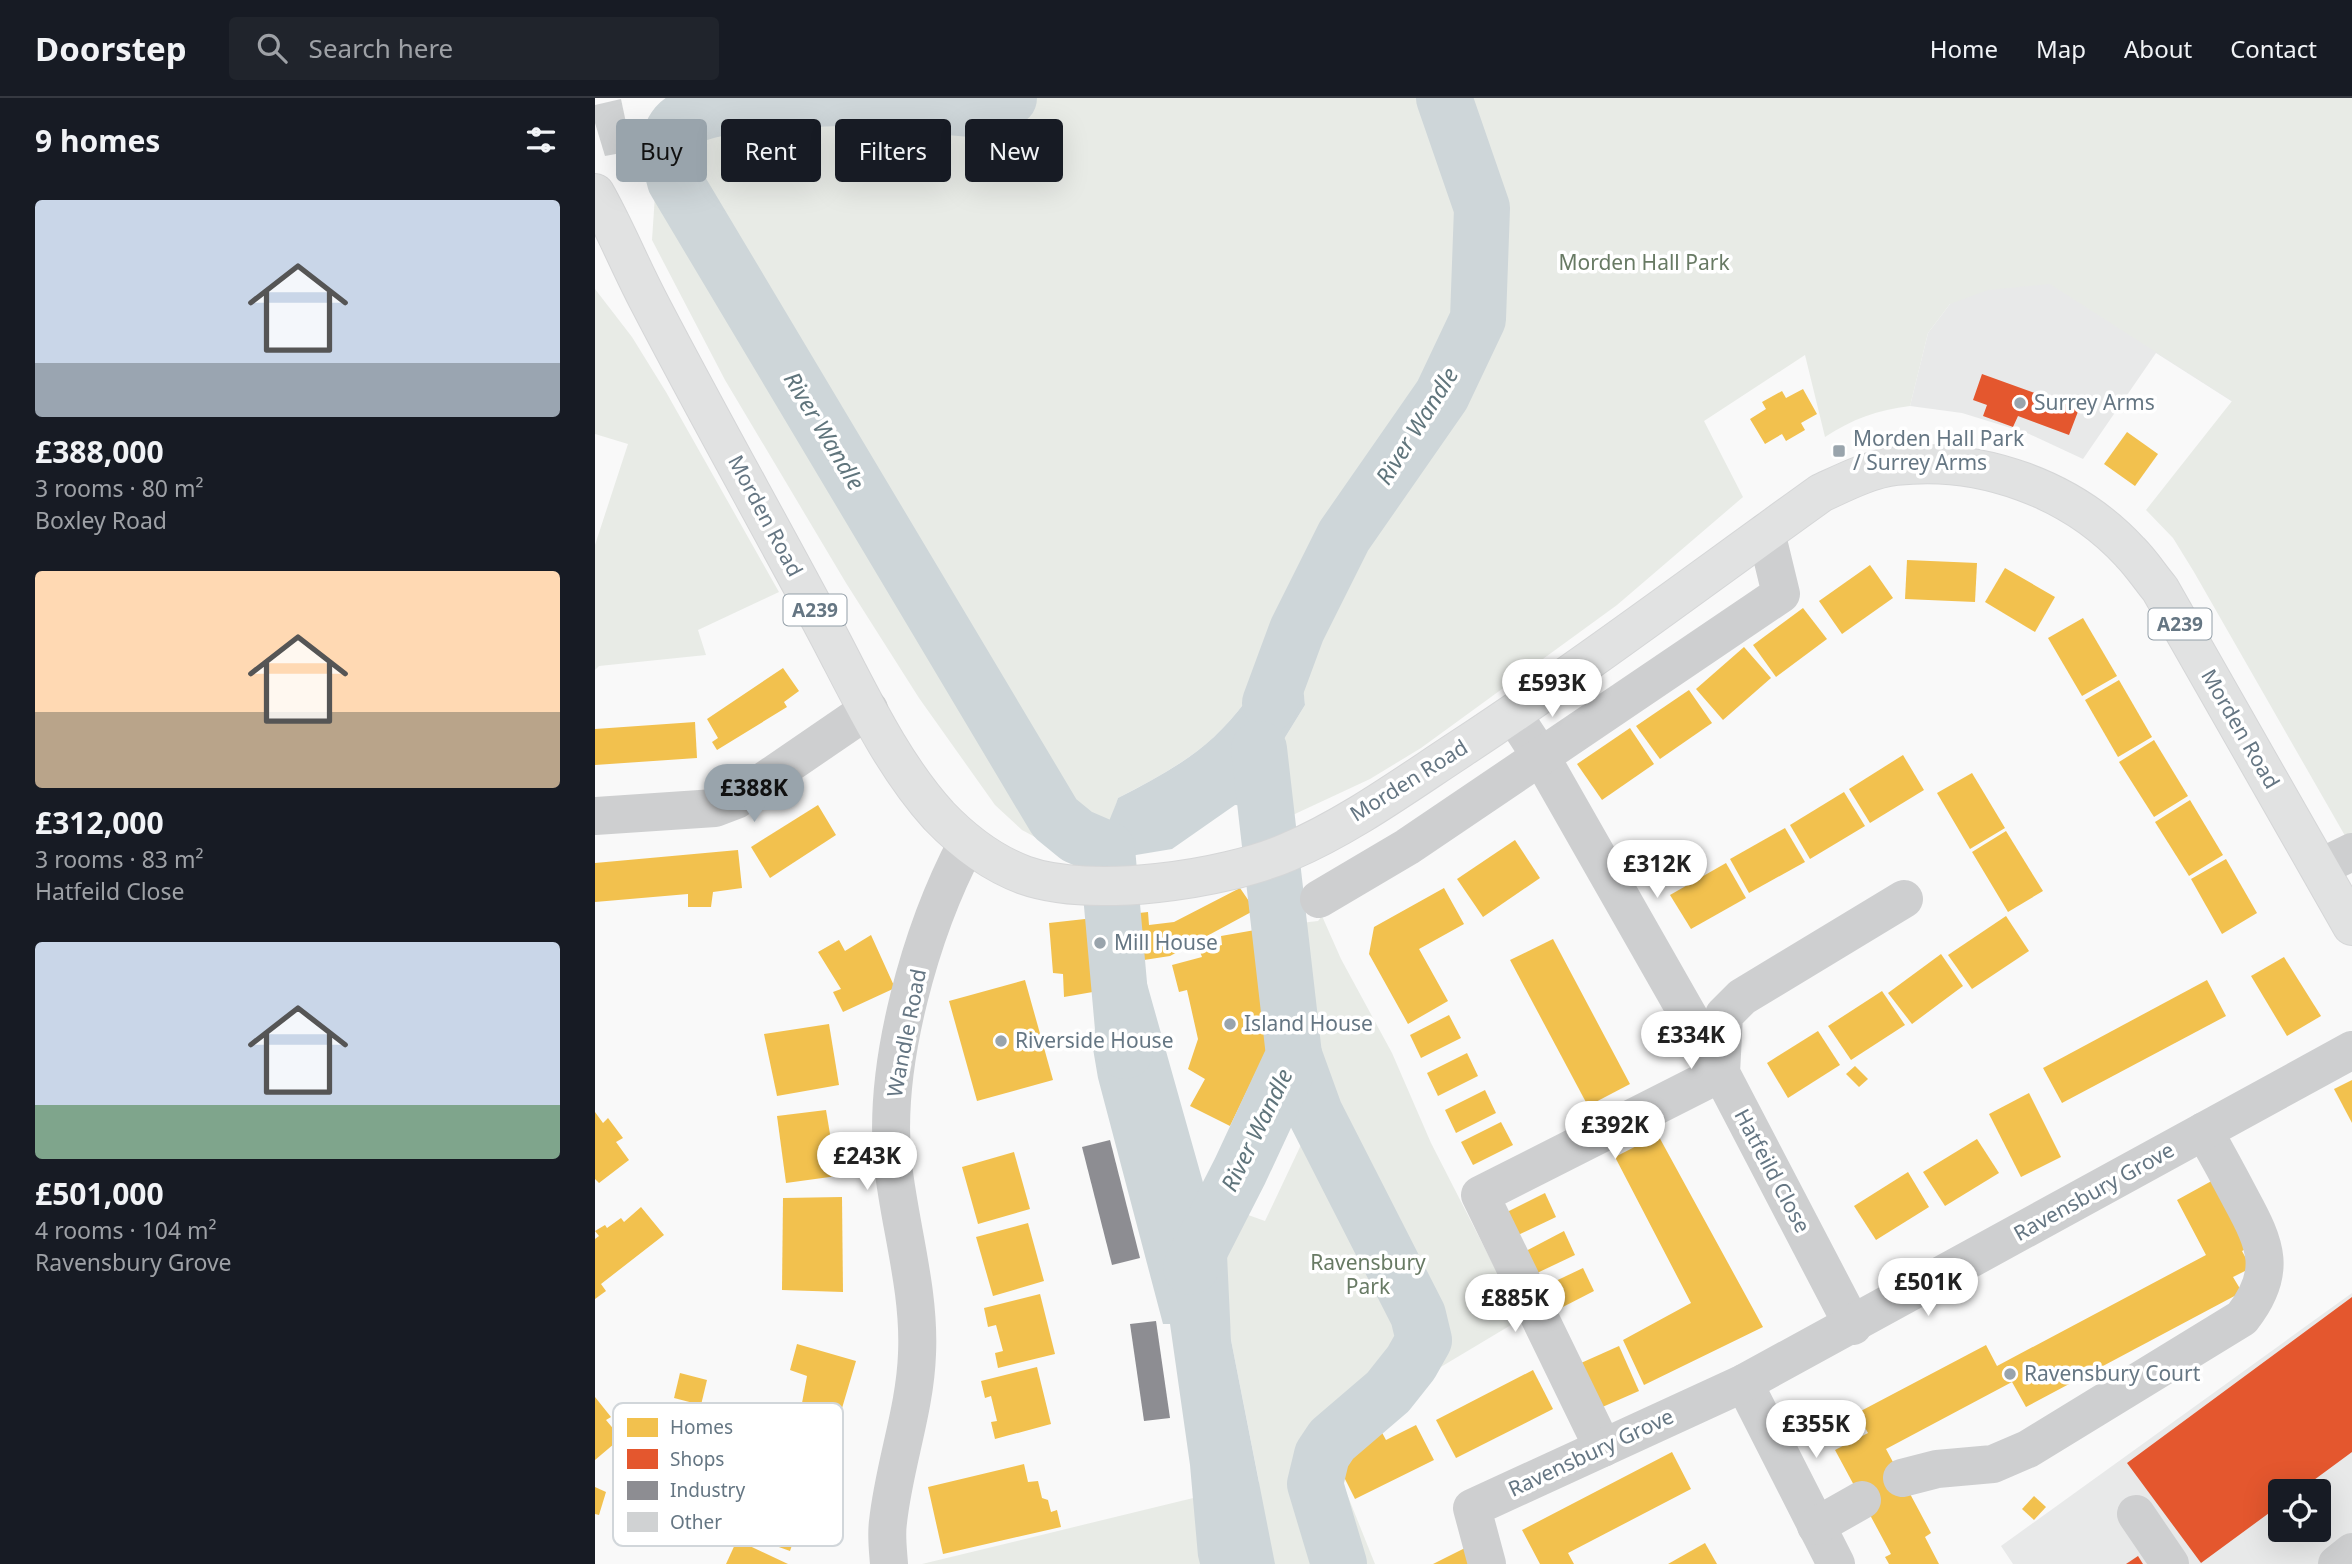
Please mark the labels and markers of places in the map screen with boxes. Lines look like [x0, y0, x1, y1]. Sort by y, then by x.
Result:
place label: Surrey Arms [2034, 388, 2155, 416]
marker: Surrey Arms [2012, 395, 2028, 411]
place label: Morden Hall Park / Surrey Arms [1853, 424, 2025, 476]
marker: Morden Hall Park / Surrey Arms [1831, 443, 1847, 459]
pin: £593K [1503, 660, 1601, 719]
pin: £388K [705, 764, 803, 824]
pin: £312K [1608, 840, 1706, 900]
place label: Mill House [1114, 928, 1218, 956]
marker: Mill House [1092, 935, 1108, 951]
place label: Island House [1244, 1009, 1373, 1037]
pin: £334K [1642, 1012, 1740, 1071]
marker: Island House [1222, 1016, 1238, 1032]
place label: Riverside House [1015, 1026, 1174, 1054]
marker: Riverside House [993, 1033, 1009, 1049]
pin: £392K [1566, 1102, 1664, 1161]
pin: £243K [818, 1132, 916, 1192]
pin: £501K [1879, 1258, 1977, 1318]
pin: £885K [1466, 1274, 1564, 1334]
place label: Ravensbury Court [2024, 1359, 2201, 1387]
marker: Ravensbury Court [2002, 1366, 2018, 1382]
pin: £355K [1767, 1400, 1865, 1460]

